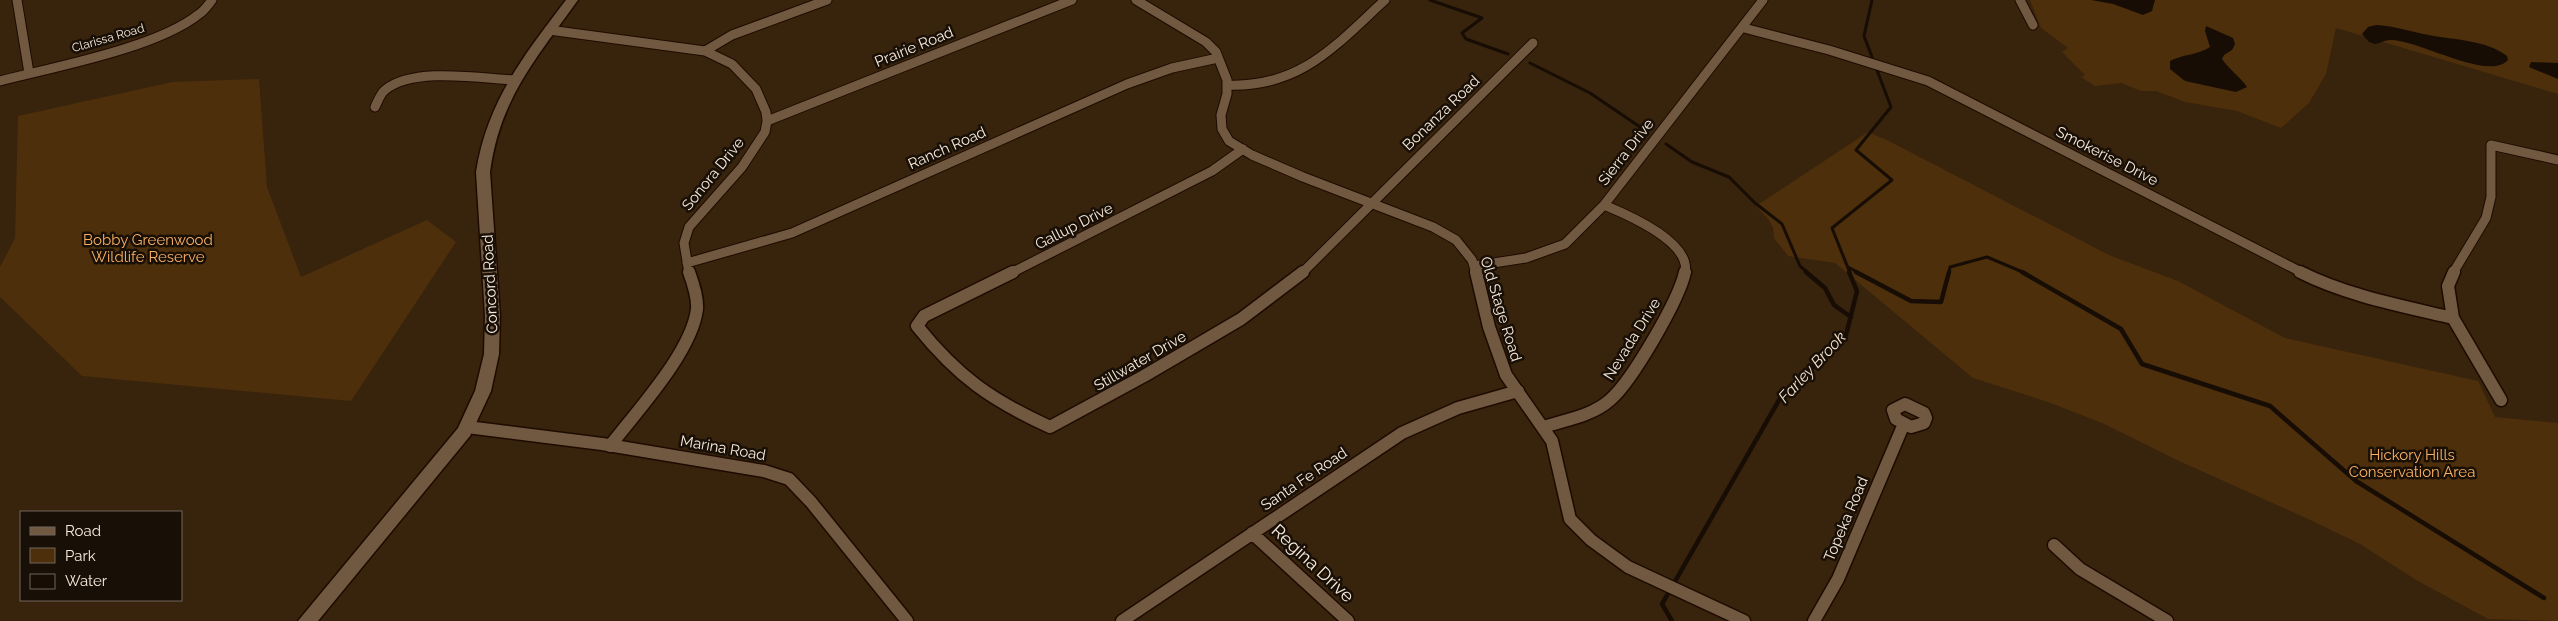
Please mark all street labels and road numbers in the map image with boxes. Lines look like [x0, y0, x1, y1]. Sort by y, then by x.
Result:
street label: Clarissa Road [70, 21, 146, 55]
street label: Prairie Road [872, 23, 956, 71]
street label: Bonanza Road [1399, 72, 1483, 154]
street label: Sierra Drive [1594, 115, 1658, 189]
street label: Smokerise Drive [2053, 122, 2161, 190]
street label: Ranch Road [905, 123, 989, 173]
street label: Sonora Drive [678, 134, 748, 214]
street label: Gallup Drive [1032, 199, 1116, 253]
street label: Concord Road [478, 234, 502, 334]
street label: Old Stage Road [1477, 254, 1525, 364]
street label: Nevada Drive [1600, 295, 1664, 383]
street label: Stillwater Drive [1091, 327, 1189, 395]
street label: Marina Road [679, 432, 767, 464]
street label: Santa Fe Road [1258, 444, 1350, 514]
street label: Topeka Road [1820, 474, 1872, 564]
street label: Regina Drive [1267, 520, 1359, 607]

